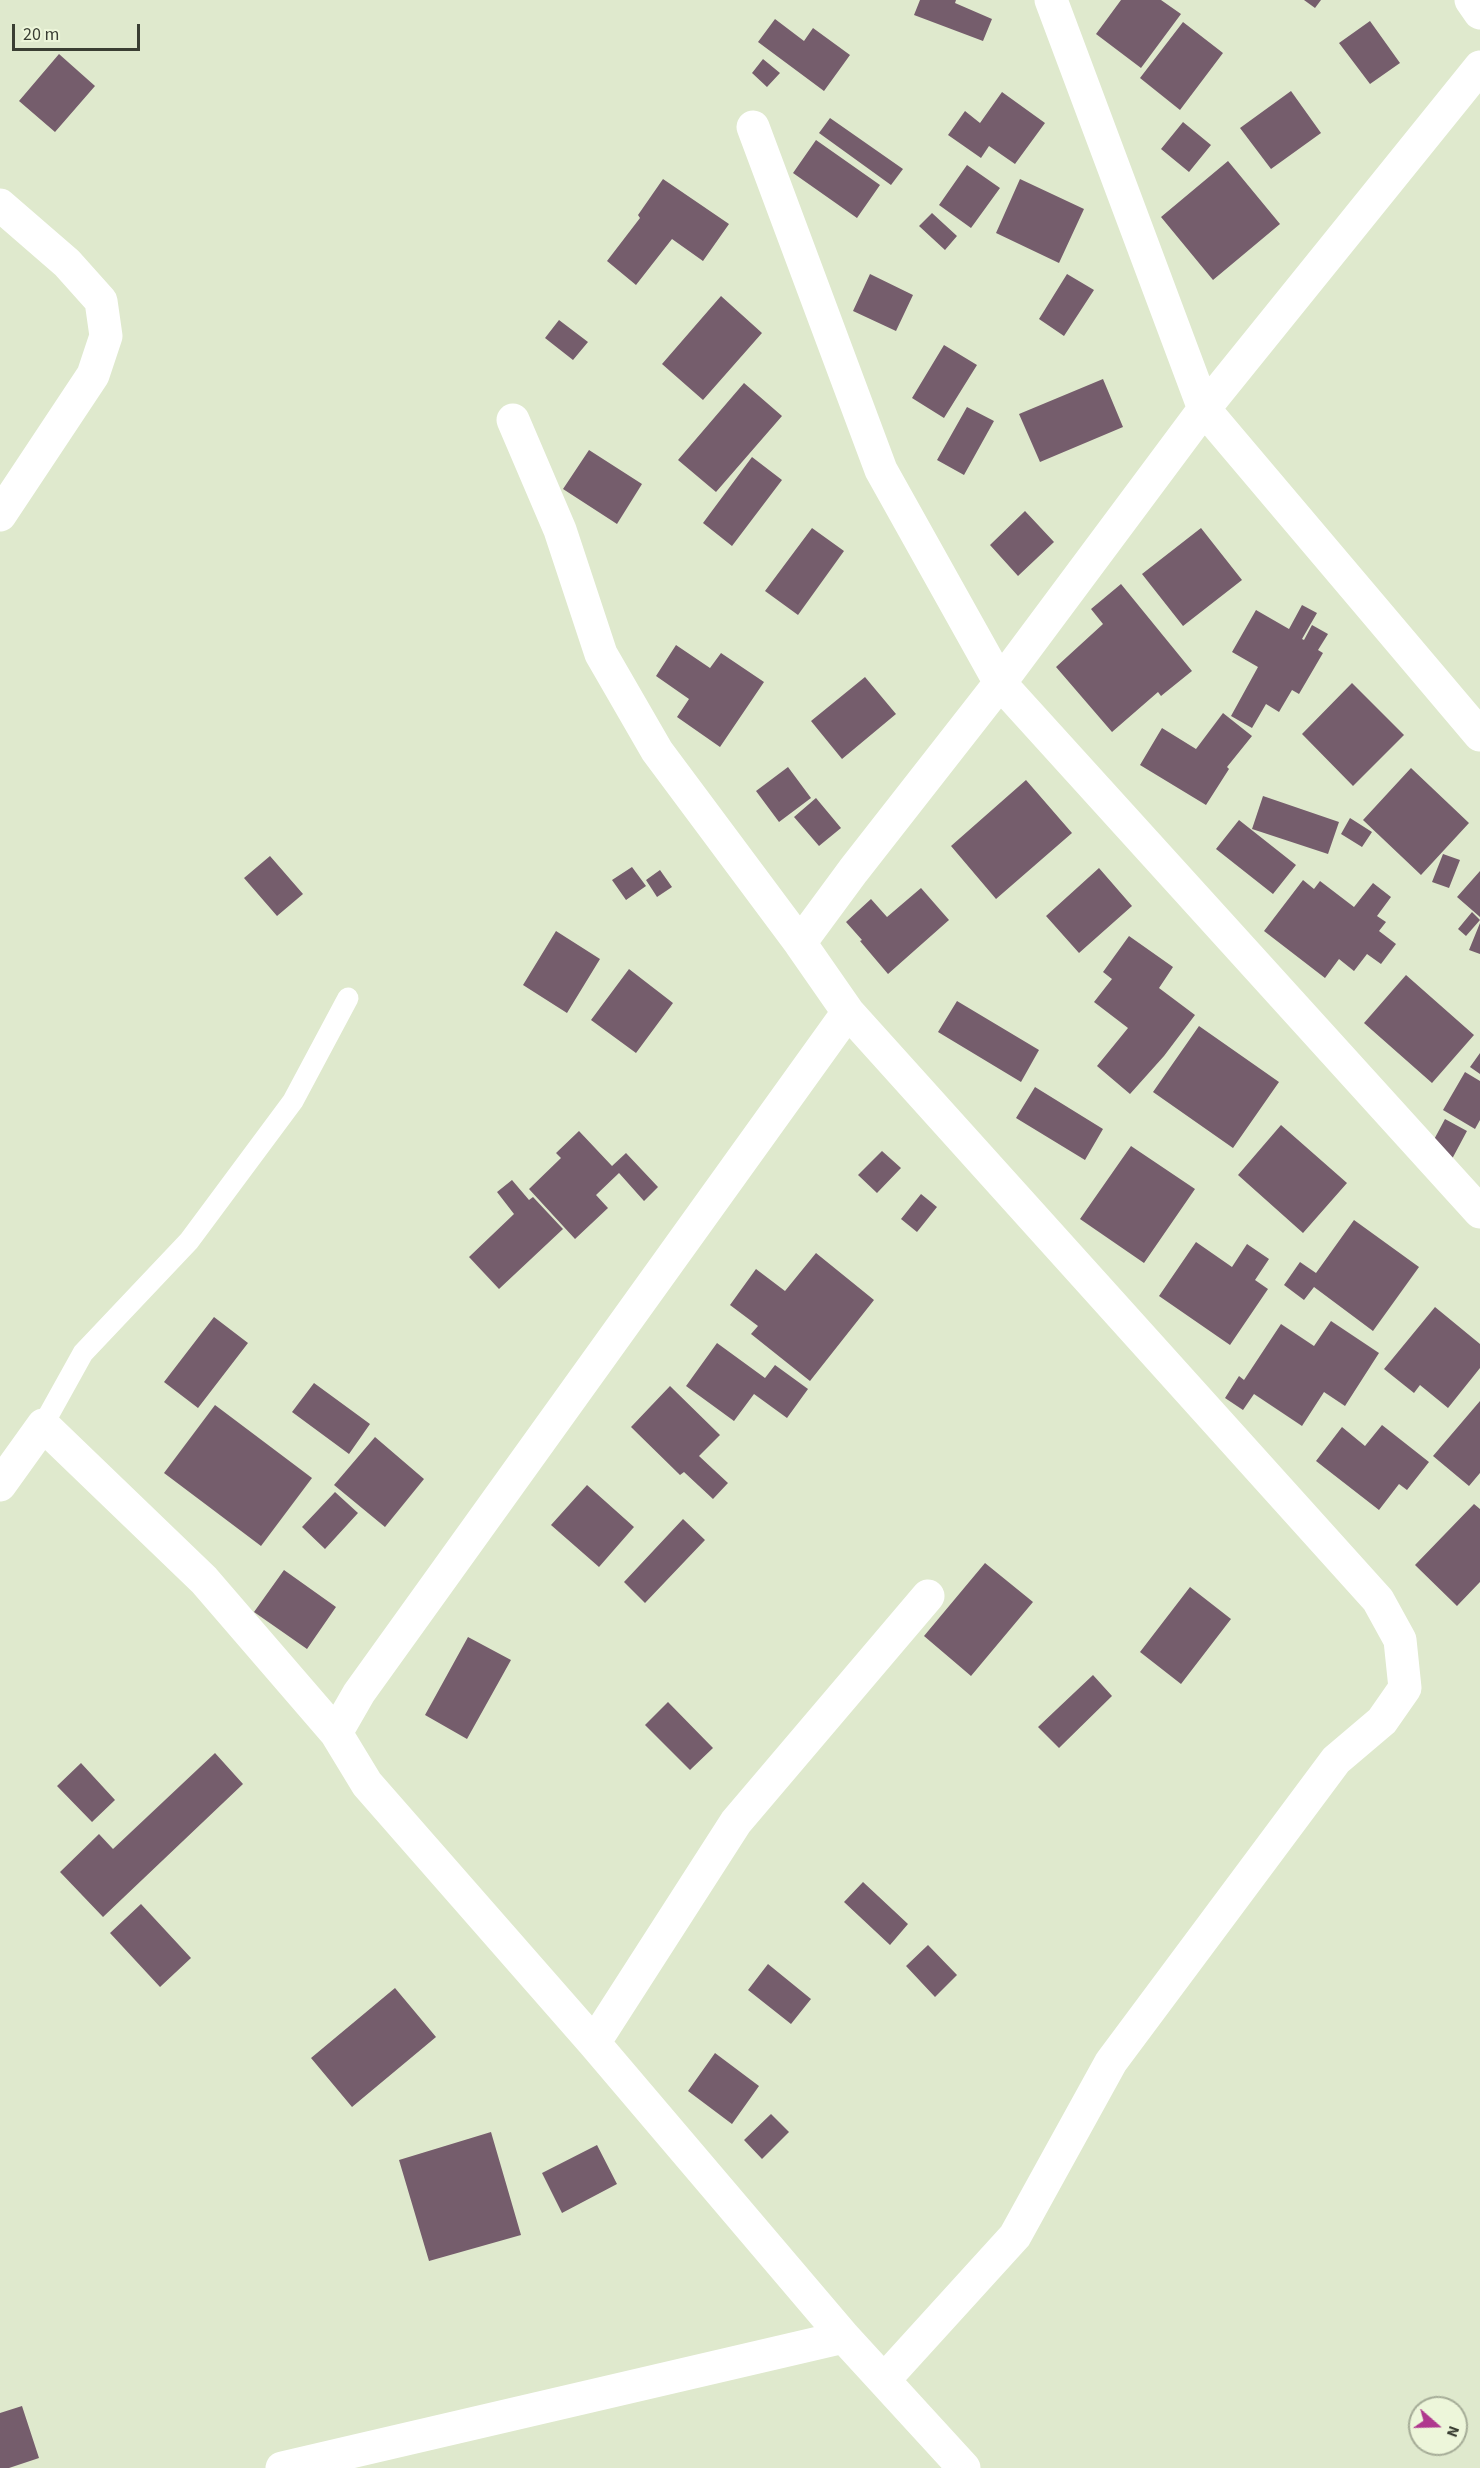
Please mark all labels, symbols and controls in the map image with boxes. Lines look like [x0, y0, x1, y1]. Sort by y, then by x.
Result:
scale bar [15, 12, 142, 50]
text: 20 m [23, 22, 59, 47]
north arrow [1408, 2396, 1468, 2456]
text: N [1441, 2423, 1465, 2440]

